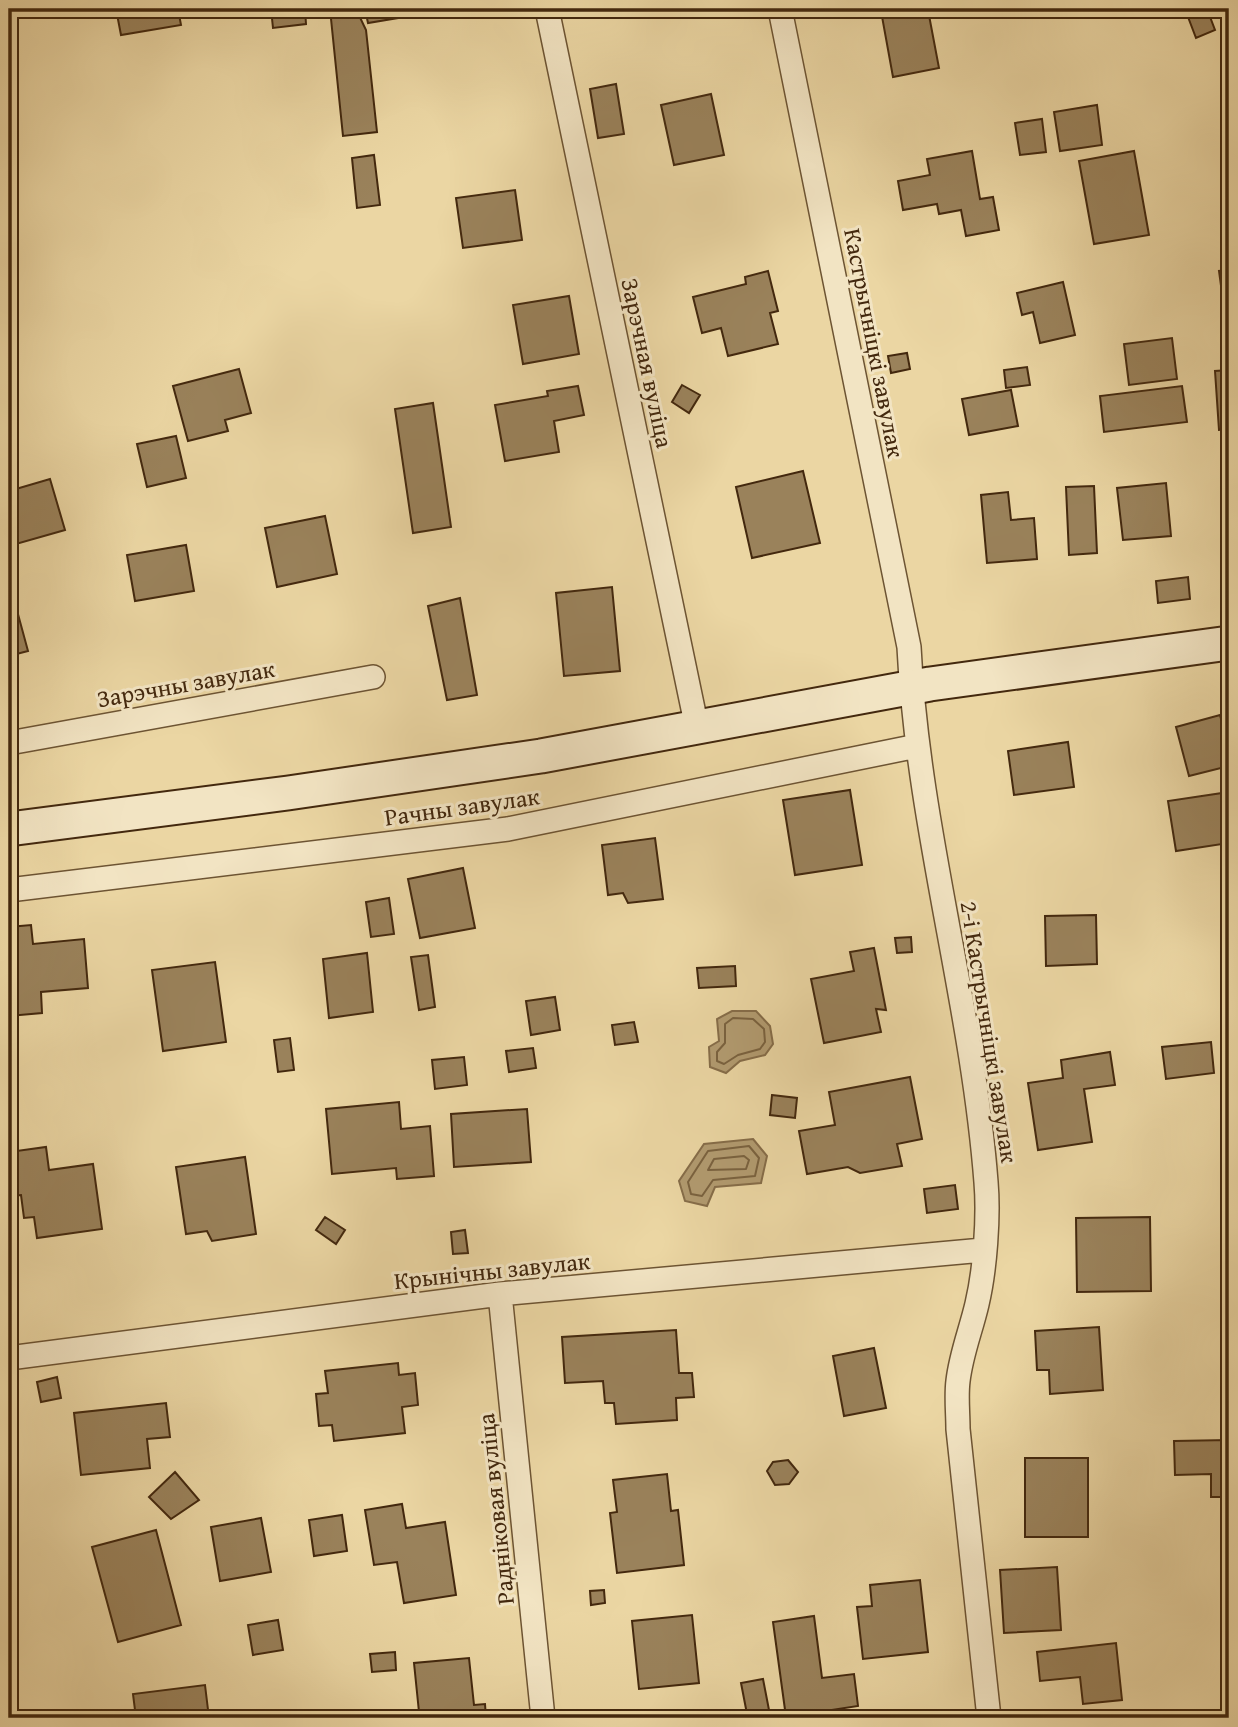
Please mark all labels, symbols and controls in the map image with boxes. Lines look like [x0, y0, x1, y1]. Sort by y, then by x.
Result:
street label: Кастрычніцкі завулак [835, 225, 914, 461]
street label: Зарэчная вуліца [612, 275, 683, 452]
street label: Зарэчны завулак [94, 651, 278, 716]
street label: Рачны завулак [382, 778, 542, 835]
street label: 2-і Кастрычніцкі завулак [952, 898, 1028, 1166]
street label: Крынічны завулак [392, 1243, 592, 1298]
street label: Радніковая вуліца [468, 1411, 523, 1607]

